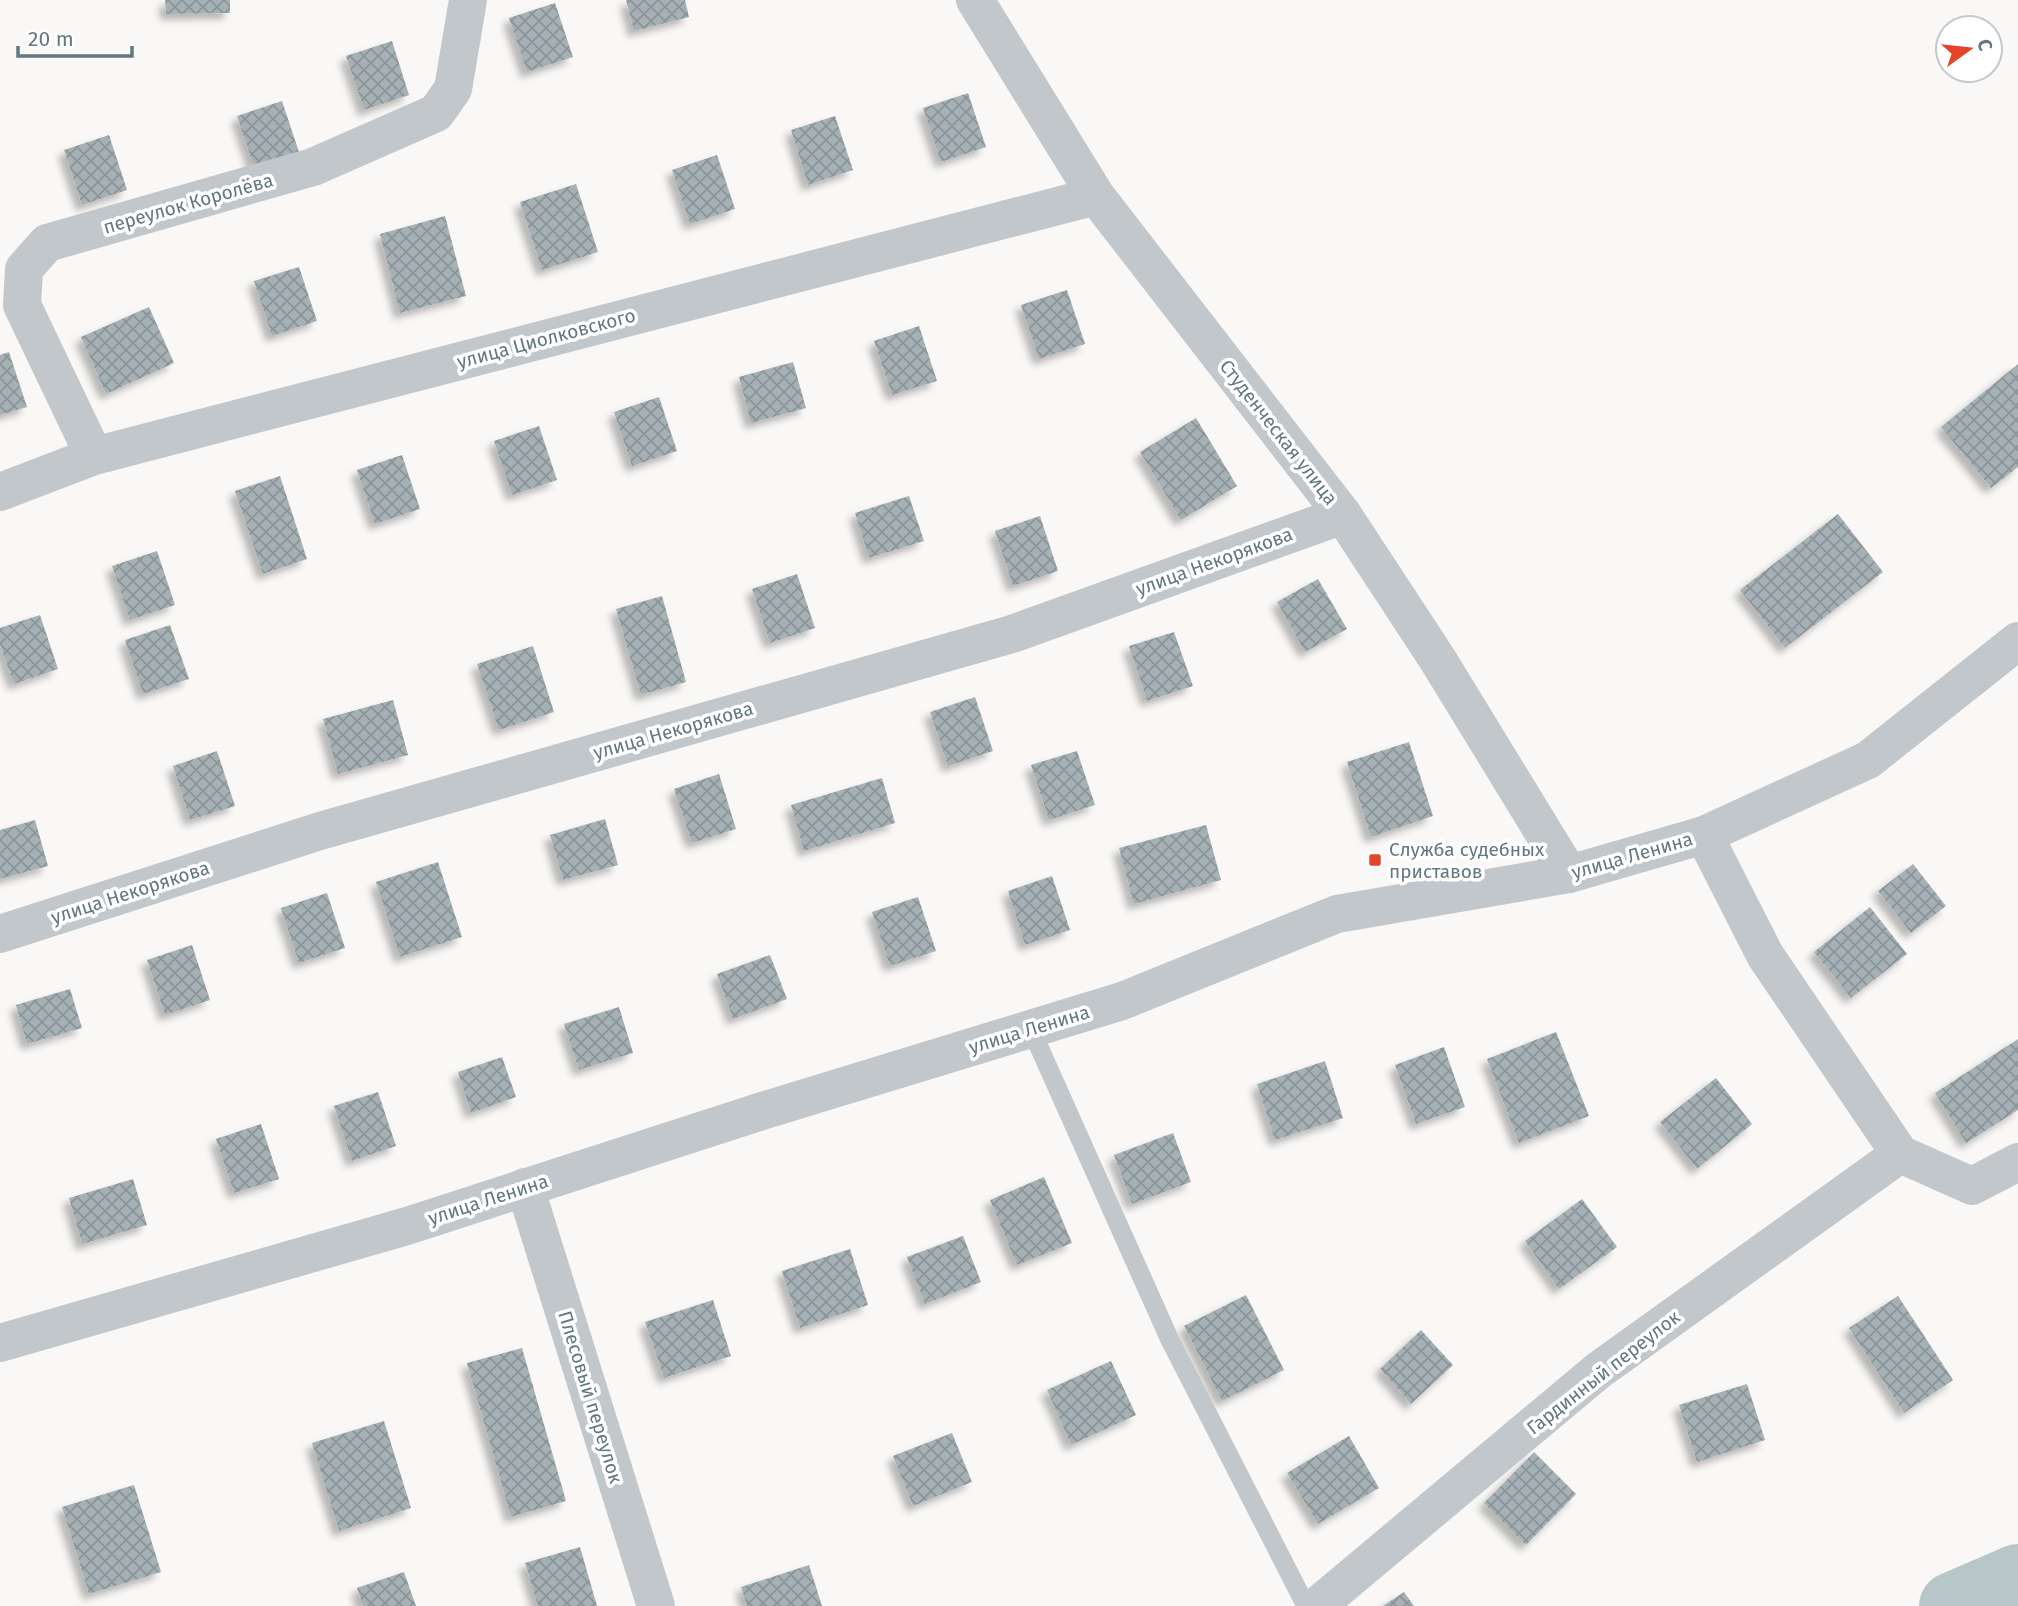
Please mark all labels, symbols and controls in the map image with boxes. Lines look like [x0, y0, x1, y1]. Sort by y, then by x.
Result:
scale bar [18, 14, 131, 58]
north arrow [1934, 14, 2004, 84]
text: 20 m [28, 26, 74, 52]
text: С [1972, 36, 1997, 53]
street label: переулок Королёва [101, 168, 276, 239]
street label: улица Циолковского [454, 304, 638, 373]
street label: Студенческая улица [1215, 355, 1342, 509]
street label: улица Некорякова [1133, 522, 1296, 601]
street label: улица Некорякова [591, 697, 756, 764]
street label: улица Ленина [1569, 827, 1695, 884]
place label: Служба судебных приставов [1389, 838, 1545, 883]
marker: Служба судебных приставов [1367, 852, 1383, 868]
street label: улица Некорякова [48, 856, 212, 929]
street label: улица Ленина [966, 1000, 1092, 1059]
street label: улица Ленина [425, 1169, 551, 1230]
street label: Гардинный переулок [1522, 1305, 1685, 1439]
street label: Плесовый переулок [553, 1308, 628, 1486]

